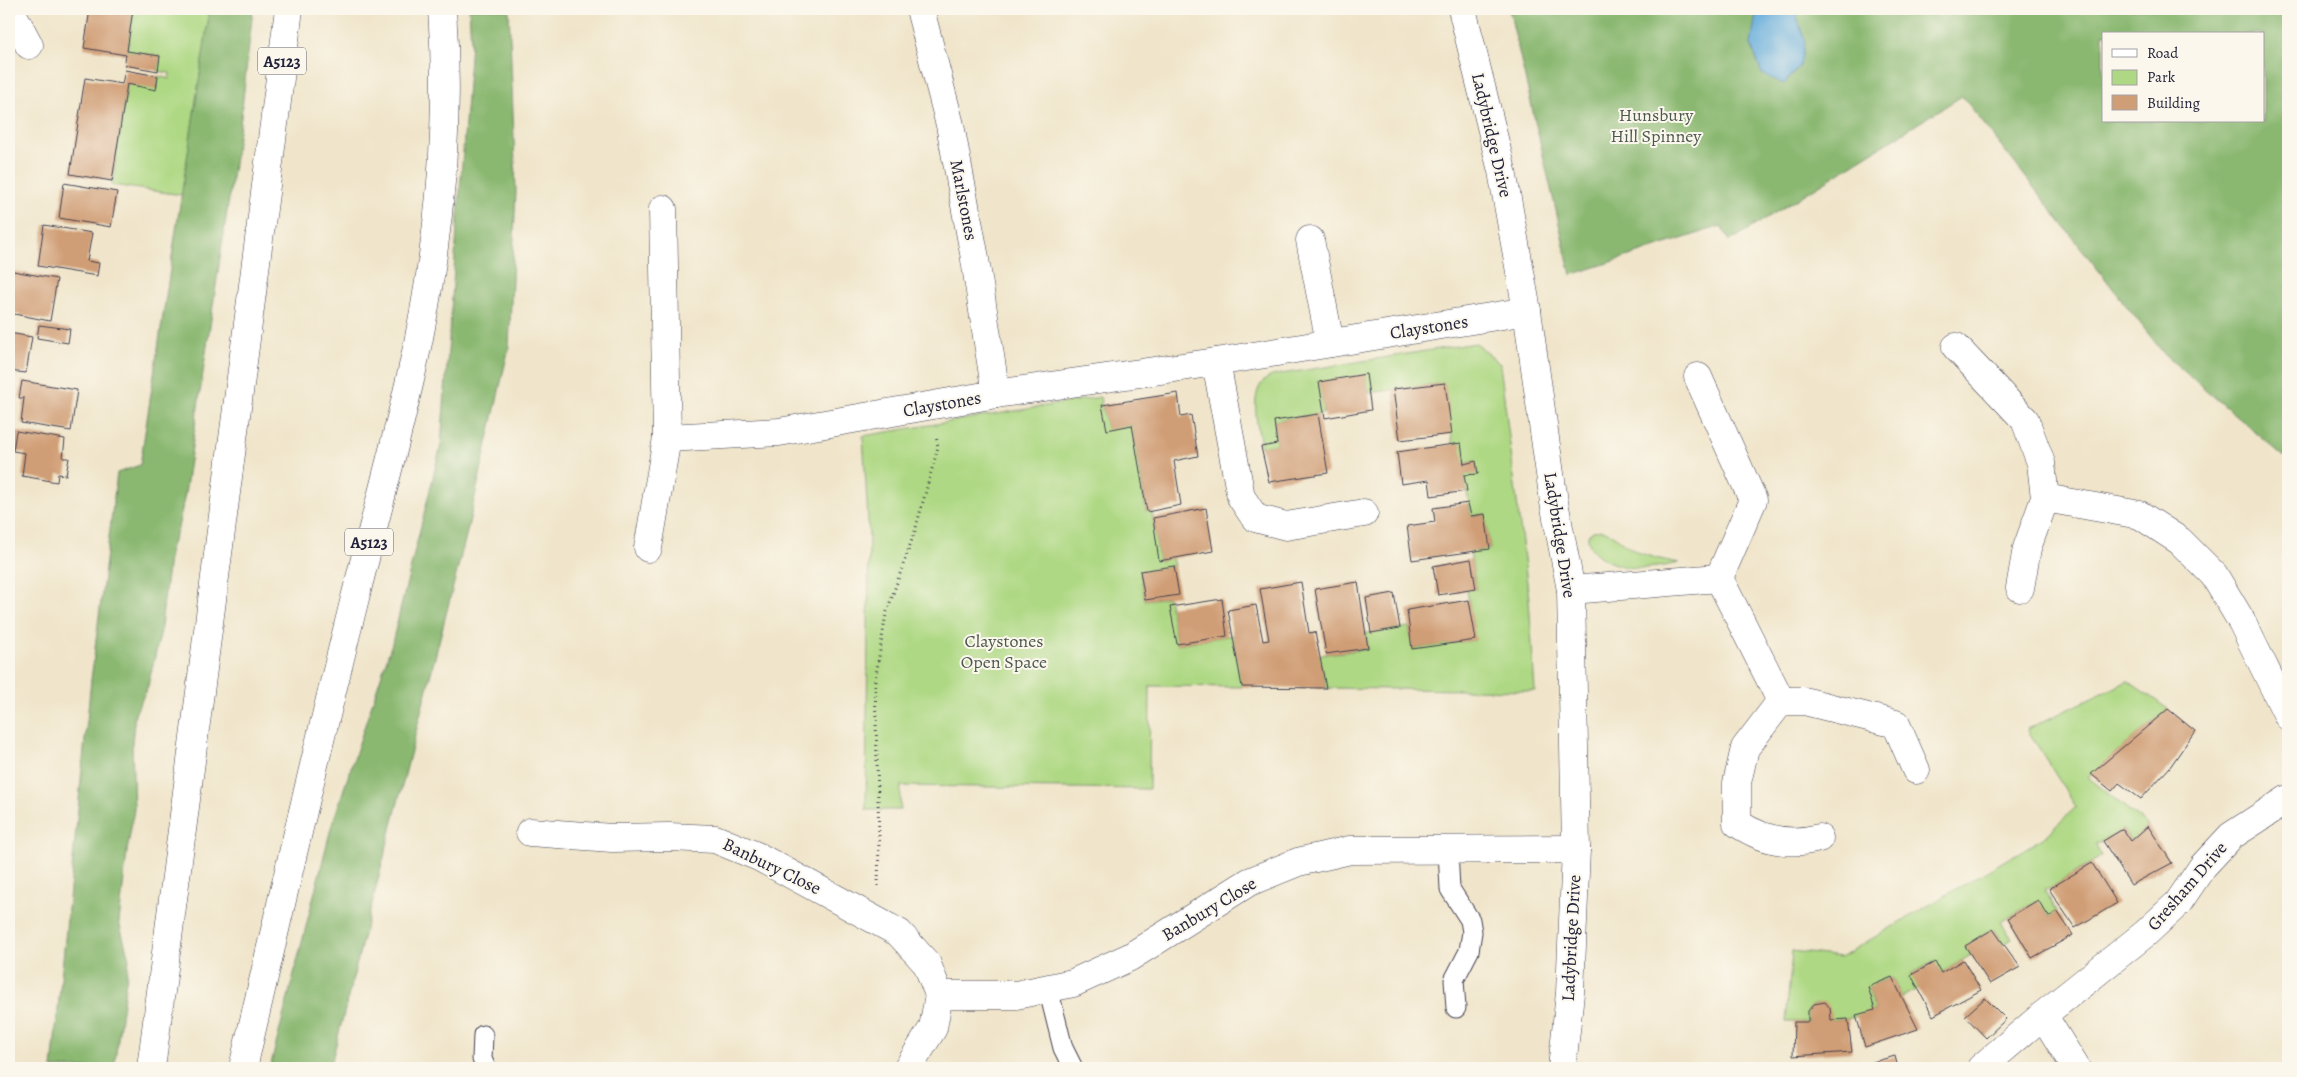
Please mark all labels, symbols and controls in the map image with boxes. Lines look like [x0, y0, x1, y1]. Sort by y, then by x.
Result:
legend [2102, 32, 2264, 122]
text: Road [2147, 43, 2179, 63]
road number: A5123 [258, 48, 306, 74]
text: Park [2147, 67, 2176, 87]
street label: Ladybridge Drive [1466, 70, 1518, 200]
text: Building [2147, 93, 2200, 113]
park label: Hunsbury Hill Spinney [1611, 103, 1702, 148]
street label: Marlstones [944, 157, 984, 243]
street label: Claystones [1388, 309, 1470, 345]
street label: Claystones [901, 385, 983, 423]
street label: Ladybridge Drive [1538, 470, 1582, 600]
road number: A5123 [345, 528, 393, 556]
park label: Claystones Open Space [961, 629, 1047, 674]
street label: Banbury Close [719, 832, 825, 900]
street label: Gresham Drive [2142, 836, 2232, 936]
street label: Banbury Close [1157, 871, 1261, 947]
street label: Ladybridge Drive [1556, 874, 1586, 1002]

